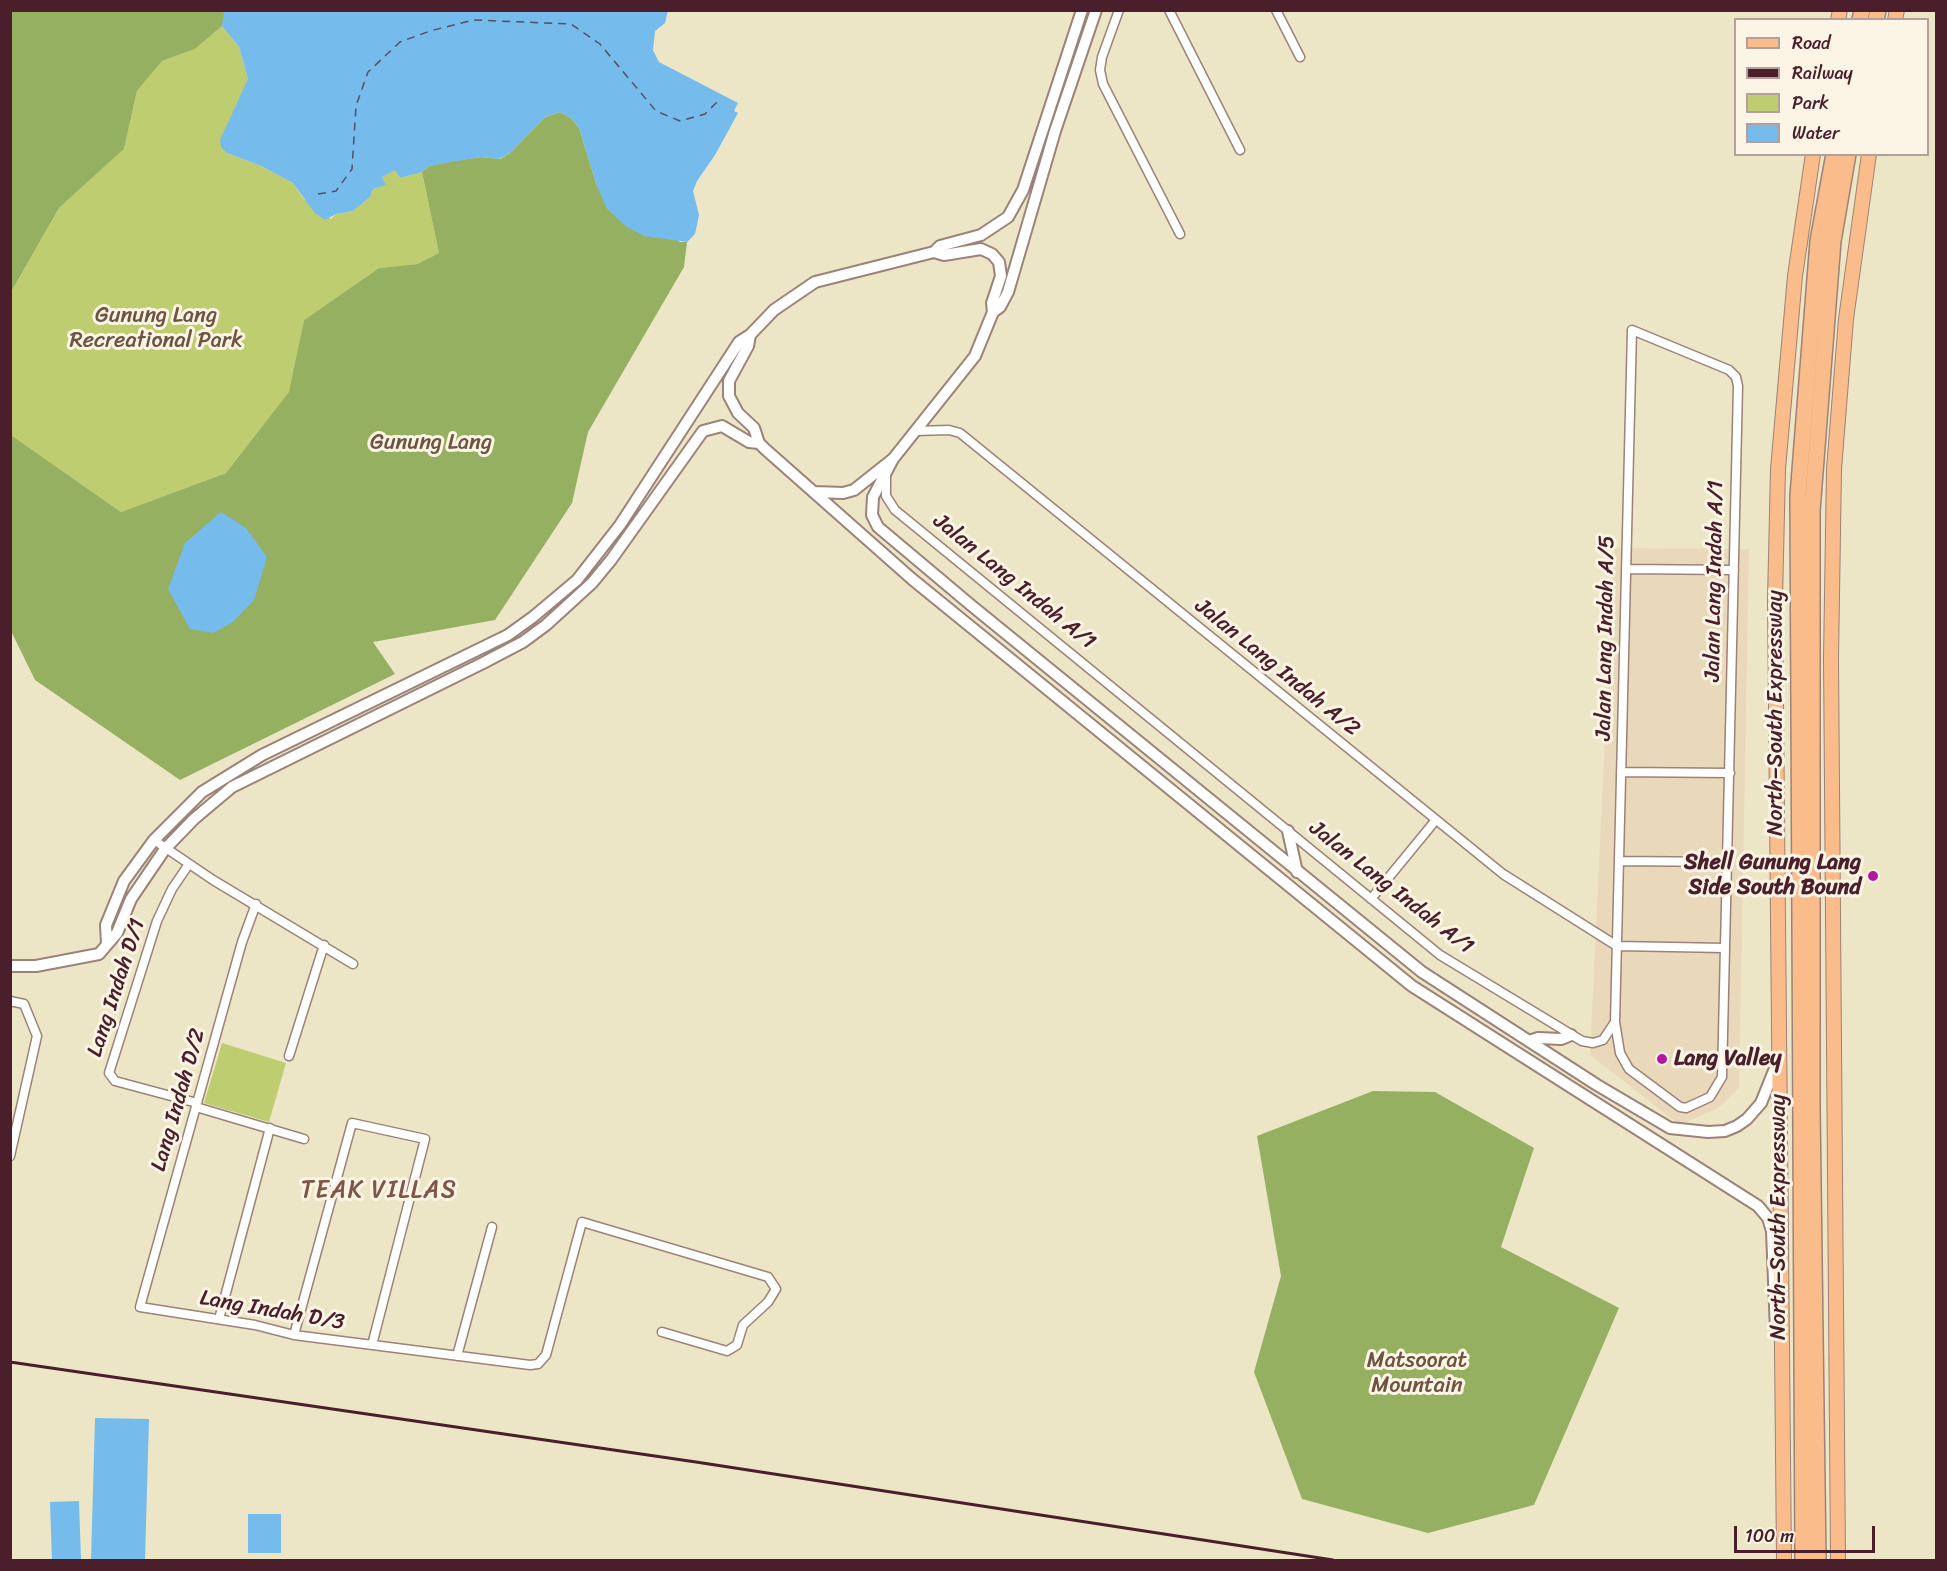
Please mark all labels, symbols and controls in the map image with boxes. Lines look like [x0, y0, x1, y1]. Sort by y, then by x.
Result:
legend [1734, 18, 1929, 156]
text: Road [1792, 27, 1831, 59]
text: Railway [1792, 57, 1853, 89]
text: Park [1792, 87, 1829, 119]
text: Water [1792, 117, 1839, 149]
park label: Gunung Lang Recreational Park [69, 303, 243, 354]
park label: Gunung Lang [370, 430, 492, 456]
street label: Jalan Lang Indah A/1 [1700, 480, 1730, 682]
street label: Jalan Lang Indah A/1 [927, 508, 1101, 656]
street label: Jalan Lang Indah A/5 [1591, 535, 1621, 741]
street label: North–South Expressway [1763, 590, 1789, 836]
street label: Jalan Lang Indah A/2 [1189, 593, 1365, 743]
street label: Jalan Lang Indah A/1 [1304, 816, 1478, 960]
place label: Shell Gunung Lang Side South Bound [1684, 850, 1861, 902]
marker: Shell Gunung Lang Side South Bound [1866, 869, 1880, 883]
street label: Lang Indah D/1 [82, 916, 152, 1060]
street label: Lang Indah D/2 [146, 1026, 212, 1174]
place label: Lang Valley [1674, 1046, 1782, 1072]
marker: Lang Valley [1655, 1052, 1669, 1066]
street label: North–South Expressway [1766, 1094, 1792, 1340]
district label: TEAK VILLAS [301, 1177, 457, 1205]
street label: Lang Indah D/3 [198, 1285, 346, 1337]
park label: Matsoorat Mountain [1367, 1348, 1467, 1400]
scale bar [1737, 1514, 1878, 1552]
text: 100 m [1745, 1520, 1794, 1552]

